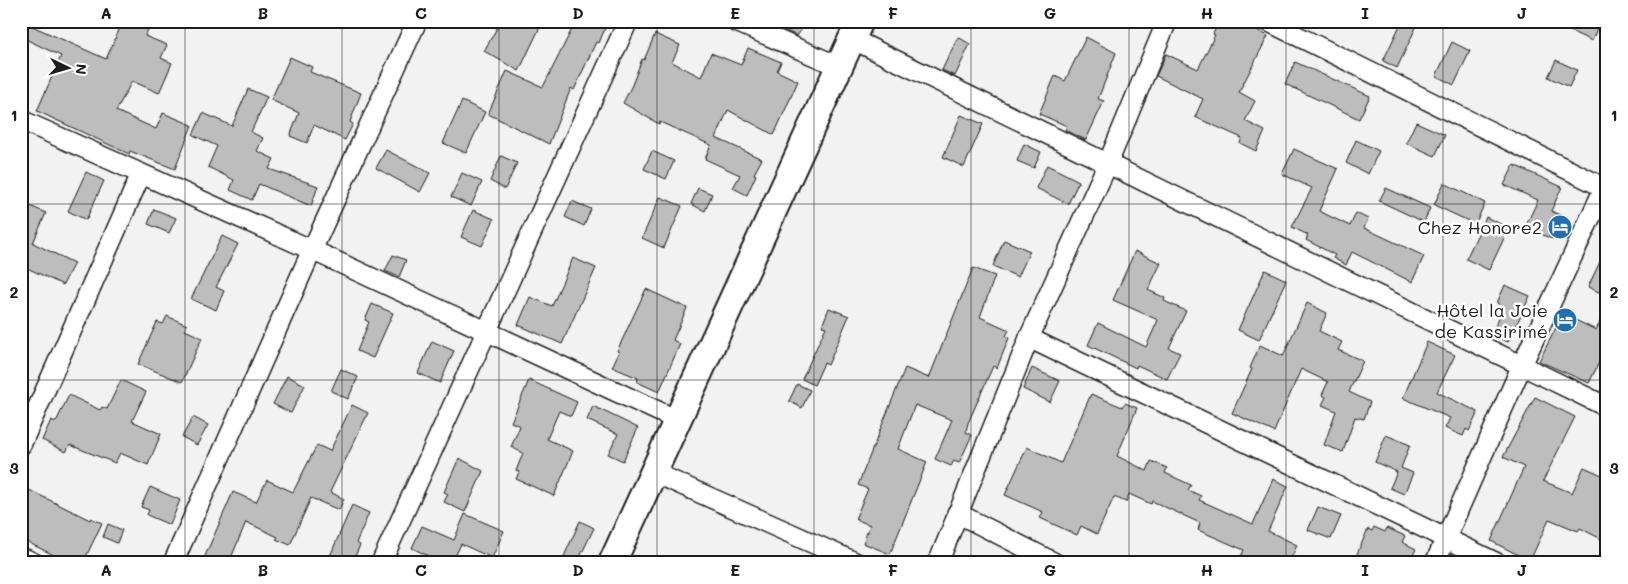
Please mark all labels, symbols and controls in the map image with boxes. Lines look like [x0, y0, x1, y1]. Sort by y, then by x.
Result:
text: A [100, 2, 112, 23]
text: B [258, 2, 268, 23]
text: C [415, 2, 427, 23]
text: D [572, 2, 584, 23]
text: E [730, 2, 740, 23]
text: F [888, 2, 898, 23]
text: G [1044, 2, 1056, 23]
text: H [1201, 2, 1213, 23]
text: I [1361, 2, 1369, 23]
text: J [1517, 2, 1527, 23]
north arrow [42, 42, 92, 92]
text: N [72, 63, 91, 75]
text: 1 [10, 104, 18, 125]
text: 1 [1610, 104, 1618, 125]
hotel icon: Chez Honore2 [1547, 214, 1573, 240]
place label: Chez Honore2 [1418, 215, 1542, 239]
text: 2 [10, 281, 19, 302]
text: 2 [1610, 281, 1619, 302]
place label: Hôtel la Joie de Kassirimé [1435, 298, 1548, 343]
hotel icon: Hôtel la Joie de Kassirimé [1552, 307, 1578, 333]
text: 3 [9, 457, 19, 478]
text: 3 [1609, 457, 1619, 478]
text: A [100, 559, 112, 580]
text: B [258, 559, 268, 580]
text: C [415, 559, 427, 580]
text: D [572, 559, 584, 580]
text: E [730, 559, 740, 580]
text: F [888, 559, 898, 580]
text: G [1044, 559, 1056, 580]
text: H [1201, 559, 1213, 580]
text: I [1361, 559, 1369, 580]
text: J [1517, 559, 1527, 580]

